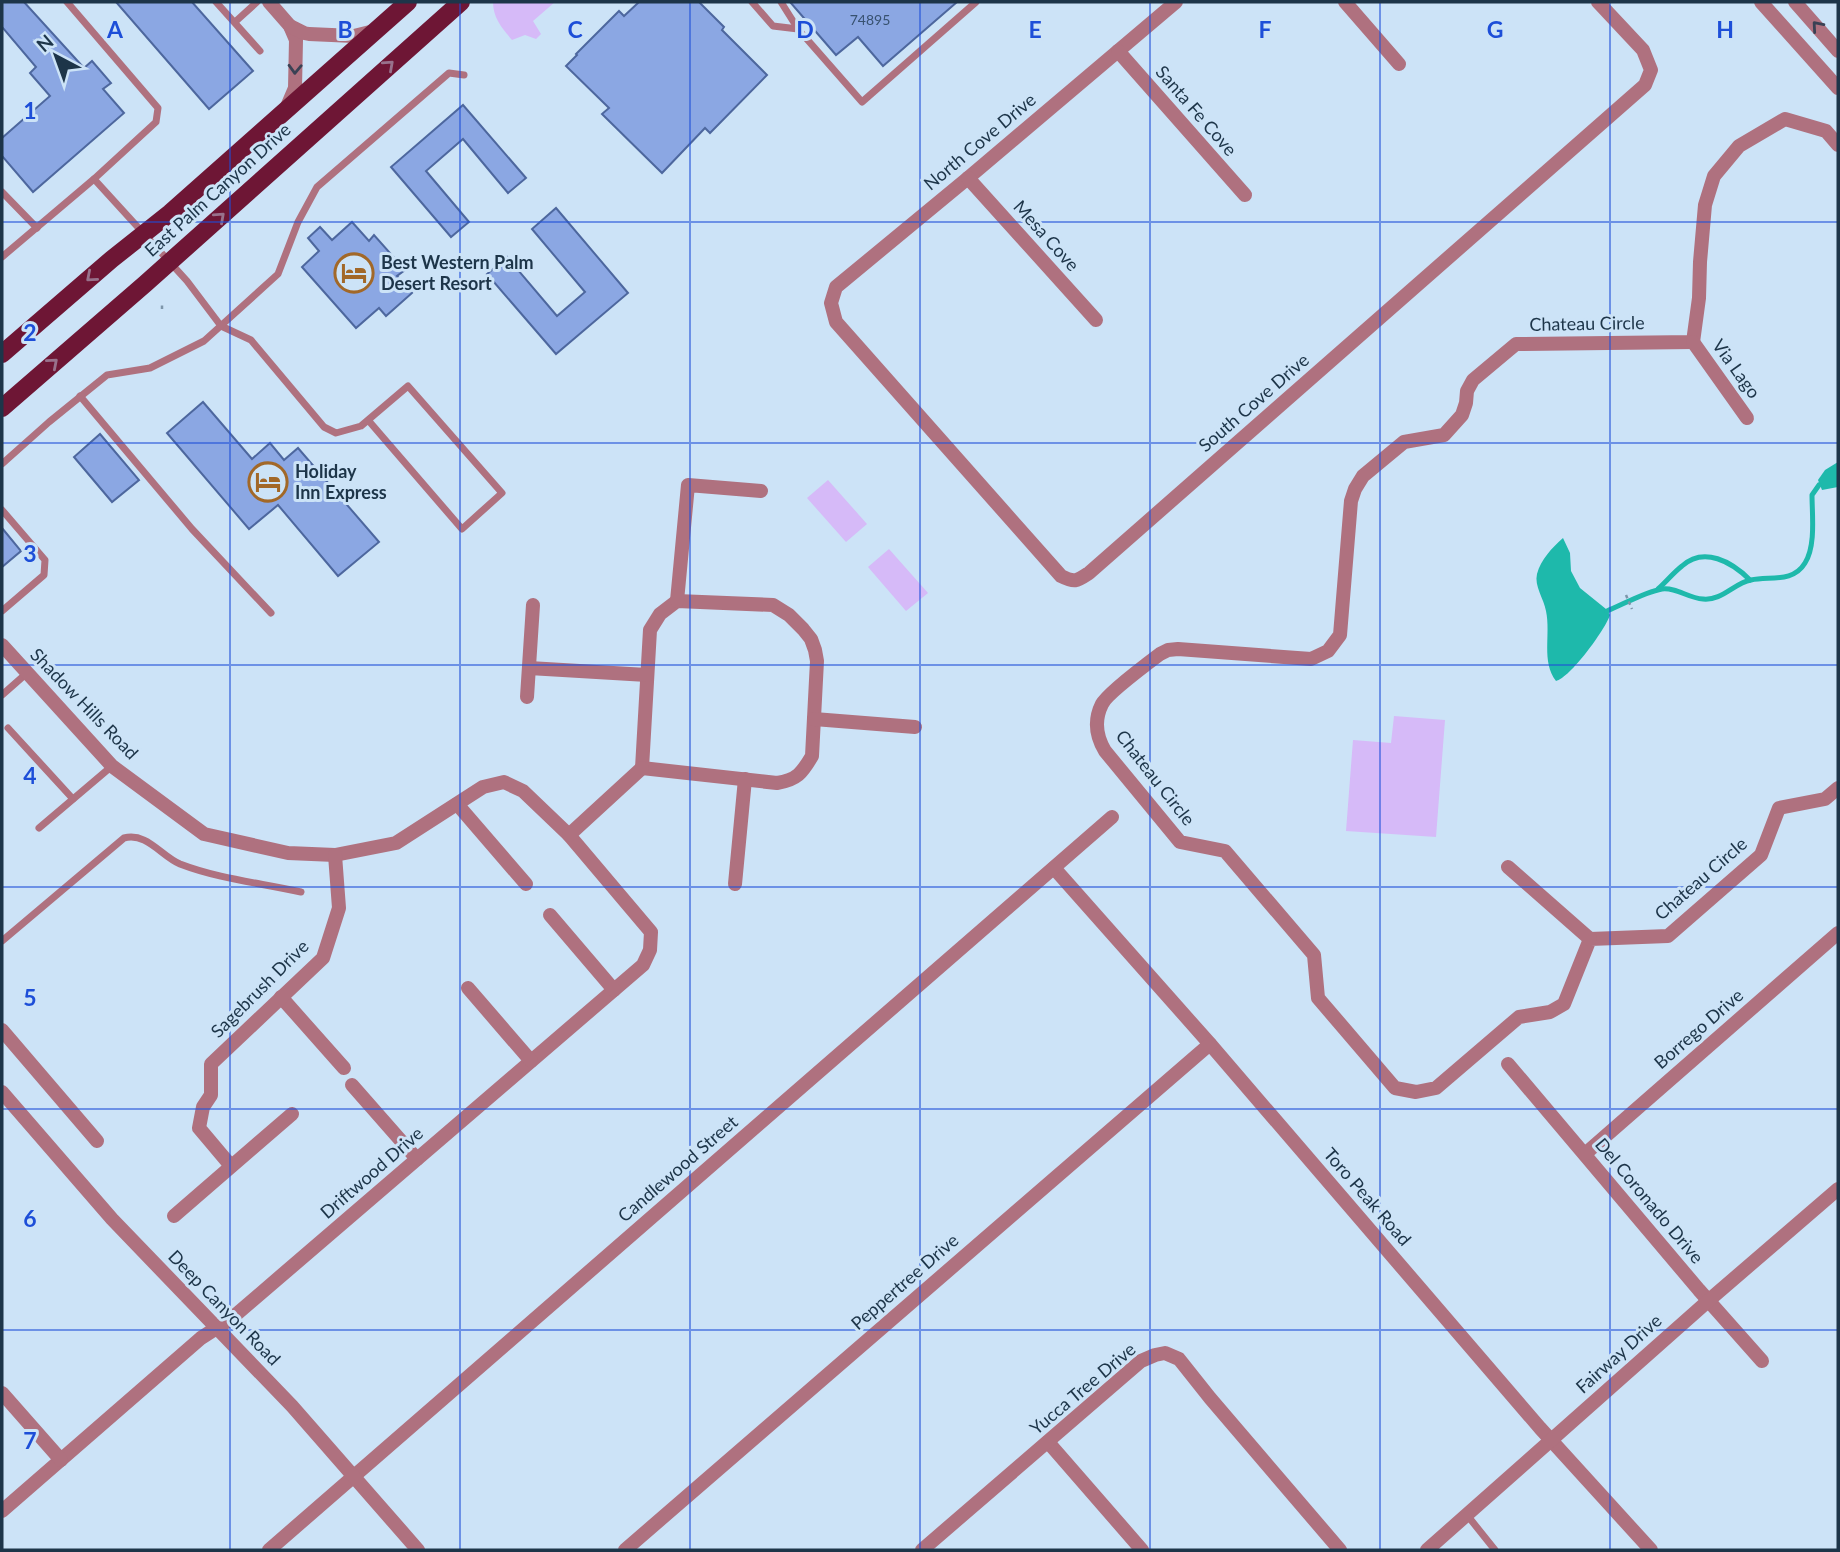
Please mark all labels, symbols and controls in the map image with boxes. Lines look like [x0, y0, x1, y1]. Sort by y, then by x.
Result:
house number: 74895 [850, 11, 890, 28]
text: A [106, 15, 124, 43]
text: B [337, 15, 353, 43]
text: C [567, 15, 583, 43]
text: D [796, 15, 814, 43]
text: E [1028, 15, 1042, 43]
text: F [1258, 15, 1272, 43]
text: G [1487, 15, 1503, 43]
text: H [1716, 15, 1734, 43]
north arrow [21, 21, 91, 91]
one-way arrow [1813, 22, 1825, 35]
text: N [31, 29, 58, 56]
one-way arrow [381, 61, 394, 73]
street label: Santa Fe Cove [1152, 61, 1242, 160]
one-way arrow [288, 64, 303, 75]
street label: North Cove Drive [919, 88, 1040, 194]
text: 1 [23, 96, 37, 124]
street label: East Palm Canyon Drive [140, 118, 295, 261]
street label: Mesa Cove [1009, 195, 1084, 275]
one-way arrow [211, 213, 224, 225]
place label: Best Western Palm Desert Resort [381, 251, 534, 294]
hotel icon: Best Western Palm Desert Resort [333, 252, 375, 294]
one-way arrow [86, 269, 99, 281]
street label: Chateau Circle [1529, 311, 1645, 335]
text: 2 [23, 318, 37, 346]
street label: Via Lago [1708, 335, 1766, 402]
street label: South Cove Drive [1194, 348, 1313, 456]
one-way arrow [45, 359, 58, 371]
place label: Holiday Inn Express [295, 460, 387, 503]
hotel icon: Holiday Inn Express [247, 461, 289, 503]
text: 3 [23, 539, 37, 567]
street label: Shadow Hills Road [26, 643, 143, 763]
street label: Chateau Circle [1112, 725, 1200, 830]
text: 4 [23, 761, 37, 789]
street label: Chateau Circle [1650, 832, 1751, 924]
street label: Sagebrush Drive [206, 935, 313, 1042]
text: 5 [23, 983, 37, 1011]
street label: Borrego Drive [1649, 984, 1747, 1073]
street label: Candlewood Street [613, 1110, 742, 1226]
street label: Driftwood Drive [316, 1122, 427, 1223]
street label: Del Coronado Drive [1591, 1133, 1709, 1268]
street label: Toro Peak Road [1319, 1143, 1416, 1250]
text: 6 [23, 1204, 37, 1232]
street label: Peppertree Drive [846, 1229, 963, 1334]
street label: Deep Canyon Road [164, 1245, 285, 1370]
street label: Fairway Drive [1571, 1309, 1666, 1398]
street label: Yucca Tree Drive [1025, 1338, 1140, 1439]
text: 7 [23, 1426, 37, 1454]

